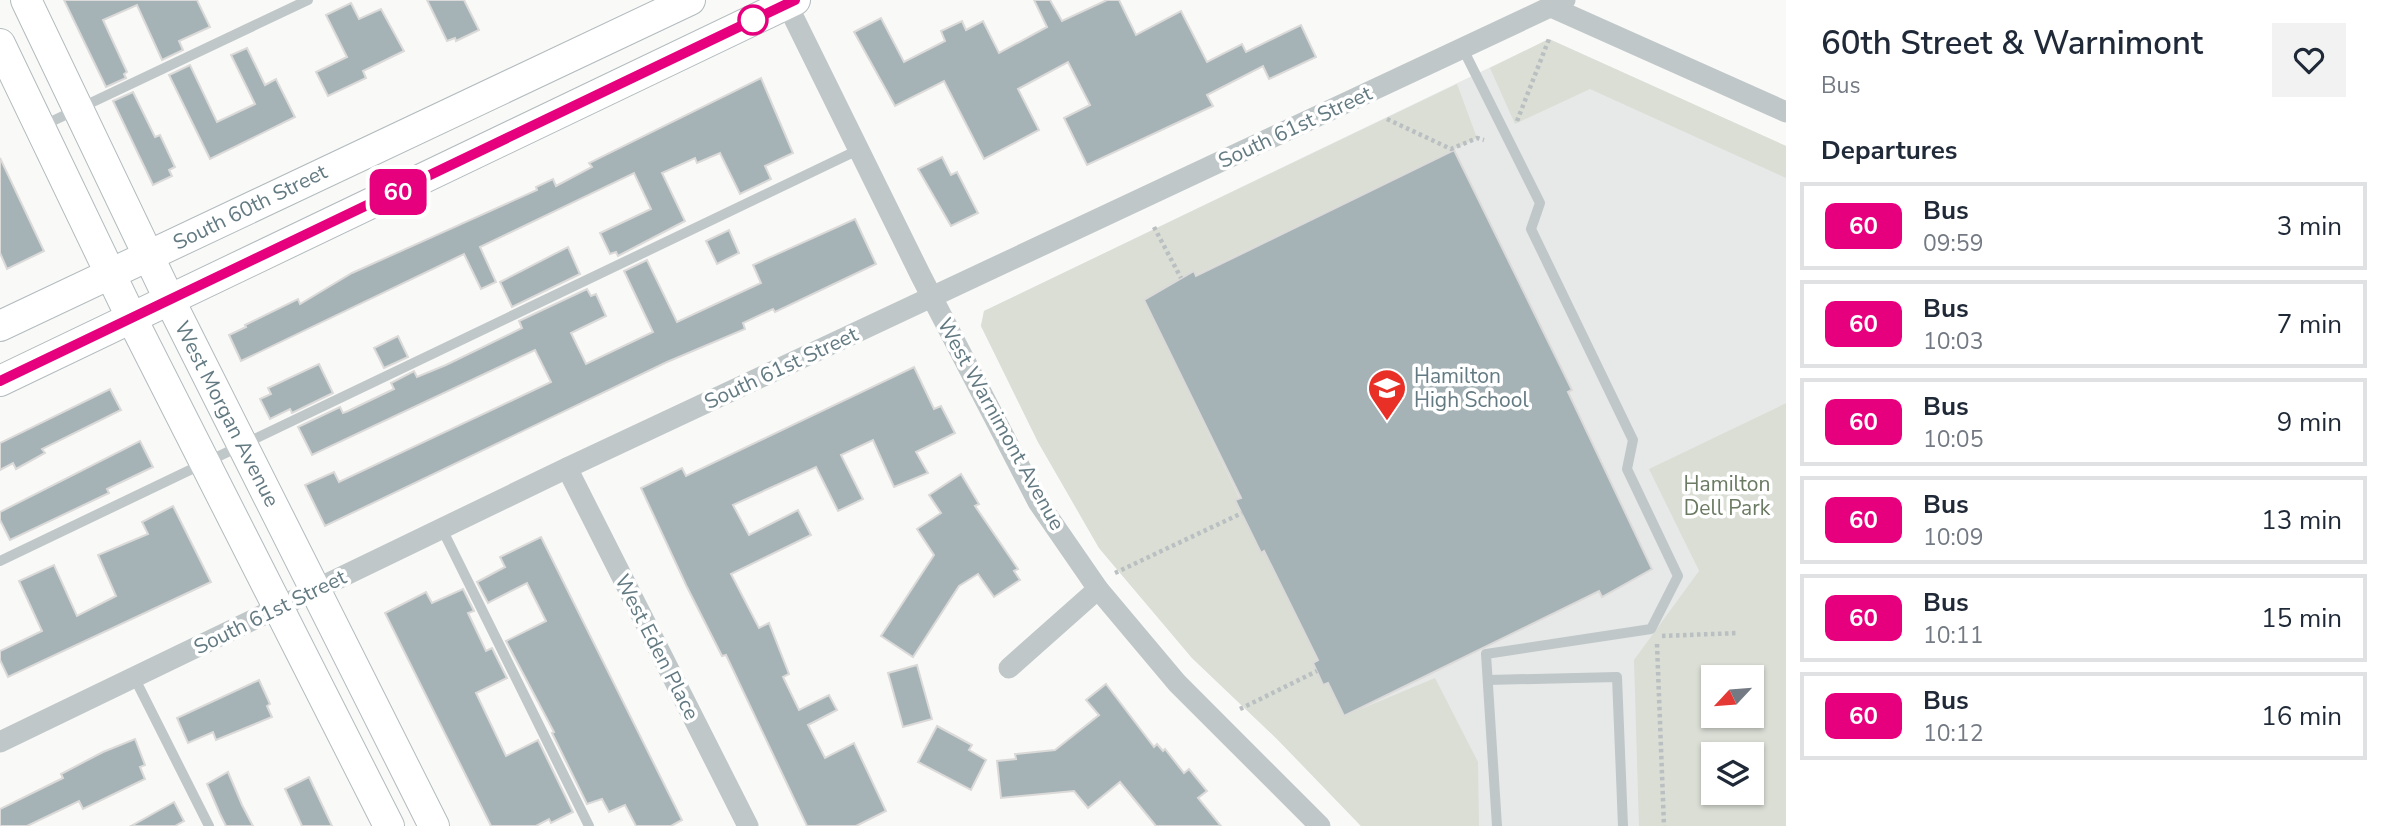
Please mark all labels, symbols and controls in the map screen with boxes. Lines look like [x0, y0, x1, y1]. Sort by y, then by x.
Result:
unlabelled marker [738, 5, 768, 35]
text: 60th Street & Warnimont [1821, 21, 2203, 66]
button: heart [2272, 23, 2346, 97]
text: Bus [1821, 70, 1861, 101]
street label: South 61st Street [1214, 79, 1377, 175]
text: Departures [1821, 133, 1957, 168]
street label: South 60th Street [168, 157, 332, 256]
line badge: 60 [366, 169, 430, 215]
text: 60 [384, 176, 412, 208]
text: Bus [1923, 193, 1969, 228]
text: 3 min [2277, 209, 2342, 244]
text: 60 [1849, 210, 1878, 242]
text: 09:59 [1923, 228, 1983, 259]
text: Bus [1923, 291, 1969, 326]
text: 7 min [2277, 307, 2342, 342]
text: 60 [1849, 308, 1878, 340]
street label: West Warnimont Avenue [931, 313, 1071, 535]
street label: West Morgan Avenue [168, 316, 286, 512]
street label: South 61st Street [700, 320, 863, 416]
text: 10:03 [1923, 326, 1983, 357]
place label: Hamilton High School [1414, 362, 1529, 414]
school or university icon: Hamilton High School [1366, 367, 1408, 422]
text: Bus [1923, 389, 1969, 424]
text: 9 min [2277, 405, 2342, 440]
text: 60 [1849, 406, 1878, 438]
text: 10:05 [1923, 424, 1983, 455]
park label: Hamilton Dell Park [1684, 470, 1771, 522]
text: Bus [1923, 487, 1969, 522]
text: 13 min [2261, 503, 2342, 538]
text: 60 [1849, 504, 1878, 536]
text: 10:09 [1923, 522, 1983, 553]
street label: South 61st Street [189, 563, 351, 661]
street label: West Eden Place [608, 569, 706, 725]
text: Bus [1923, 585, 1969, 620]
text: 15 min [2261, 601, 2342, 636]
text: 60 [1849, 602, 1878, 634]
text: 10:11 [1923, 620, 1983, 651]
north arrow [1701, 665, 1764, 728]
map controls [1701, 665, 1764, 805]
text: Bus [1923, 683, 1969, 718]
text: 16 min [2261, 699, 2342, 734]
text: 60 [1849, 700, 1878, 732]
text: 10:12 [1923, 718, 1983, 749]
button: layers [1701, 742, 1764, 805]

